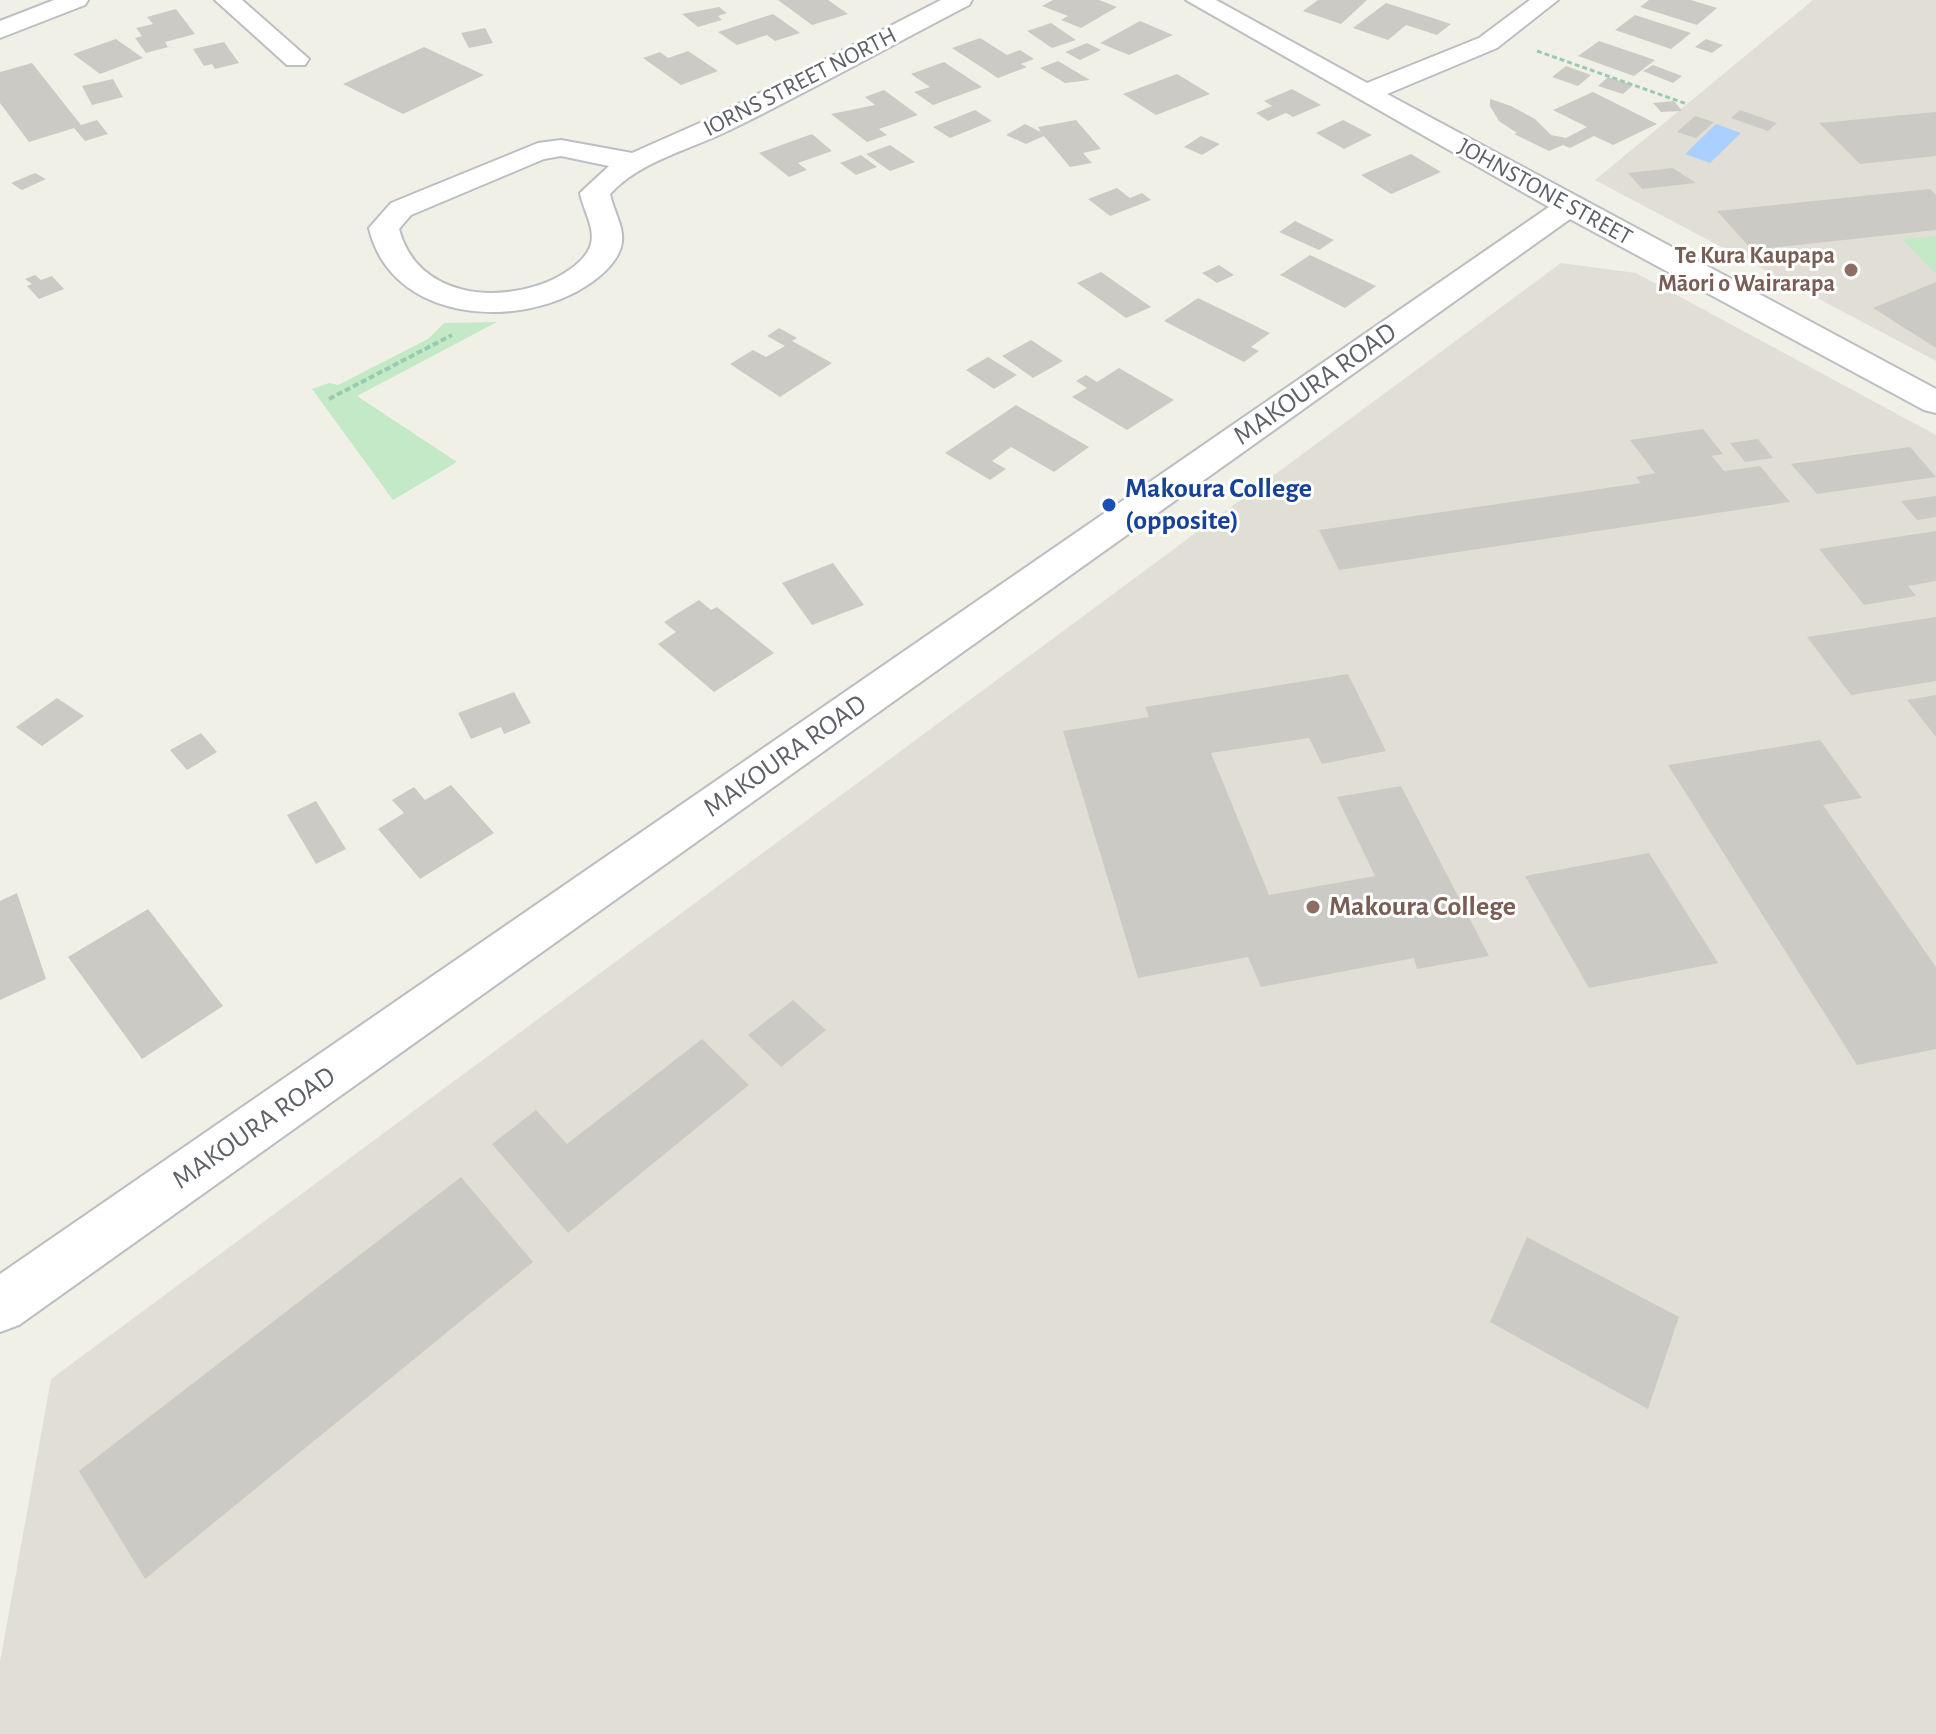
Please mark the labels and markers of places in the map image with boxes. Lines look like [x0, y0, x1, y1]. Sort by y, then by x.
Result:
place label: Te Kura Kaupapa Māori o Wairarapa [1658, 242, 1835, 298]
marker: Te Kura Kaupapa Māori o Wairarapa [1842, 261, 1860, 279]
place label: Makoura College (opposite) [1125, 472, 1312, 538]
marker: Makoura College (opposite) [1100, 496, 1118, 514]
place label: Makoura College [1329, 890, 1516, 924]
marker: Makoura College [1304, 898, 1322, 916]

